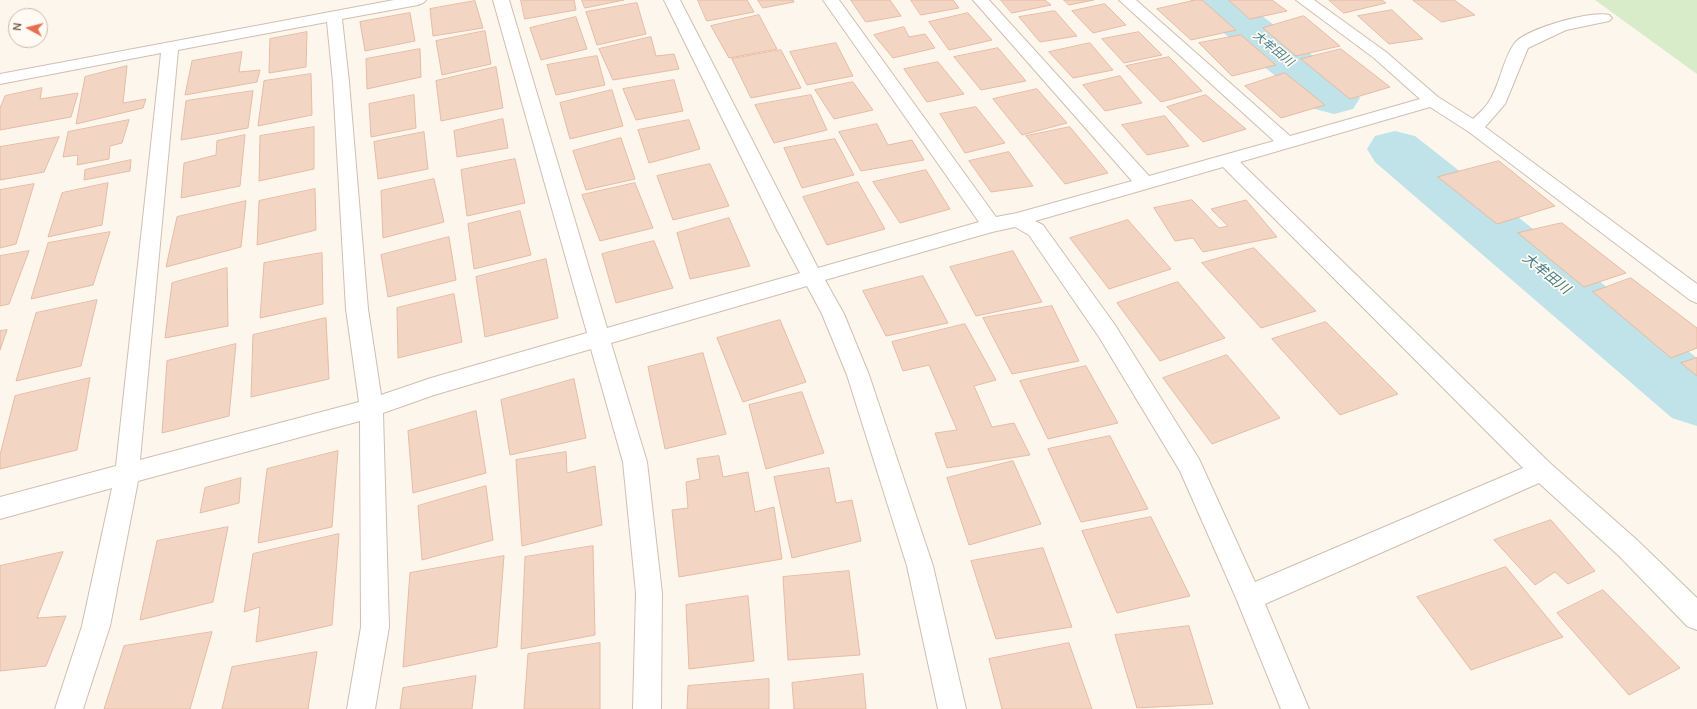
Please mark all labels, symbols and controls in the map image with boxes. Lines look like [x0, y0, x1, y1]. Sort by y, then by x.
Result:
north arrow [8, 8, 48, 48]
text: N [9, 22, 25, 31]
water label: 大牟田川 [1250, 28, 1296, 70]
water label: 大牟田川 [1519, 250, 1573, 298]

